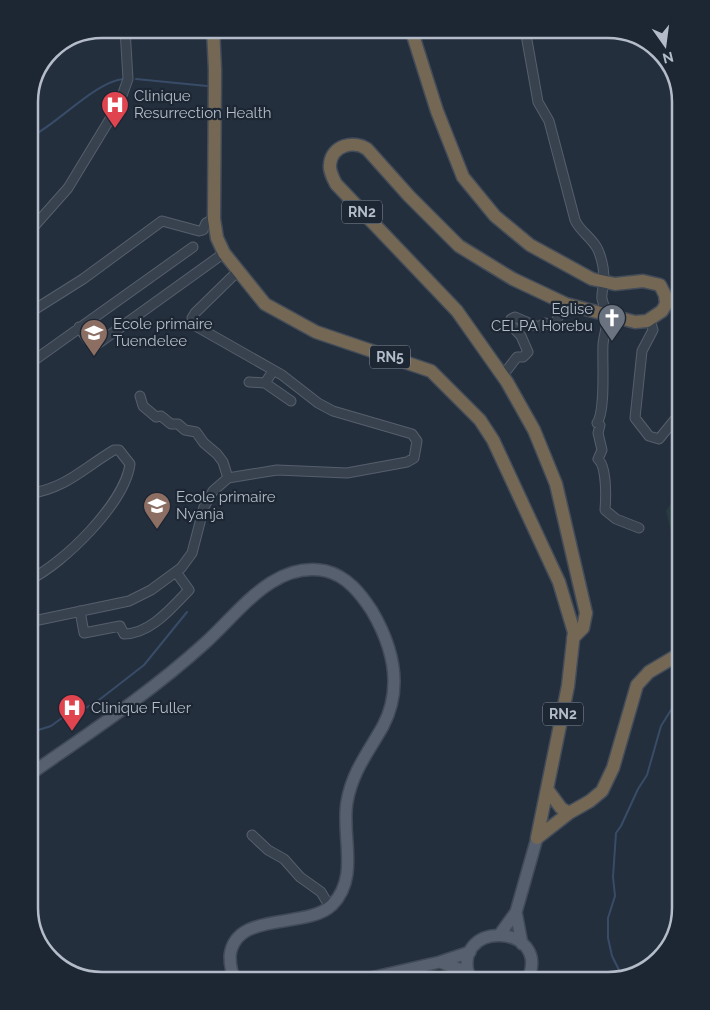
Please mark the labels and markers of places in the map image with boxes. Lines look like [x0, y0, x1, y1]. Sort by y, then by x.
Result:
place label: Clinique Resurrection Health [134, 87, 271, 122]
hospital icon: Clinique Resurrection Health [100, 90, 130, 129]
place label: Eglise CELPA Horebu [491, 300, 593, 335]
church icon: Eglise CELPA Horebu [597, 303, 627, 342]
place label: Ecole primaire Tuendelee [113, 315, 213, 350]
school or university icon: Ecole primaire Tuendelee [79, 318, 109, 357]
place label: Ecole primaire Nyanja [176, 488, 276, 523]
school or university icon: Ecole primaire Nyanja [142, 491, 172, 530]
hospital icon: Clinique Fuller [57, 693, 87, 732]
place label: Clinique Fuller [91, 699, 192, 717]

